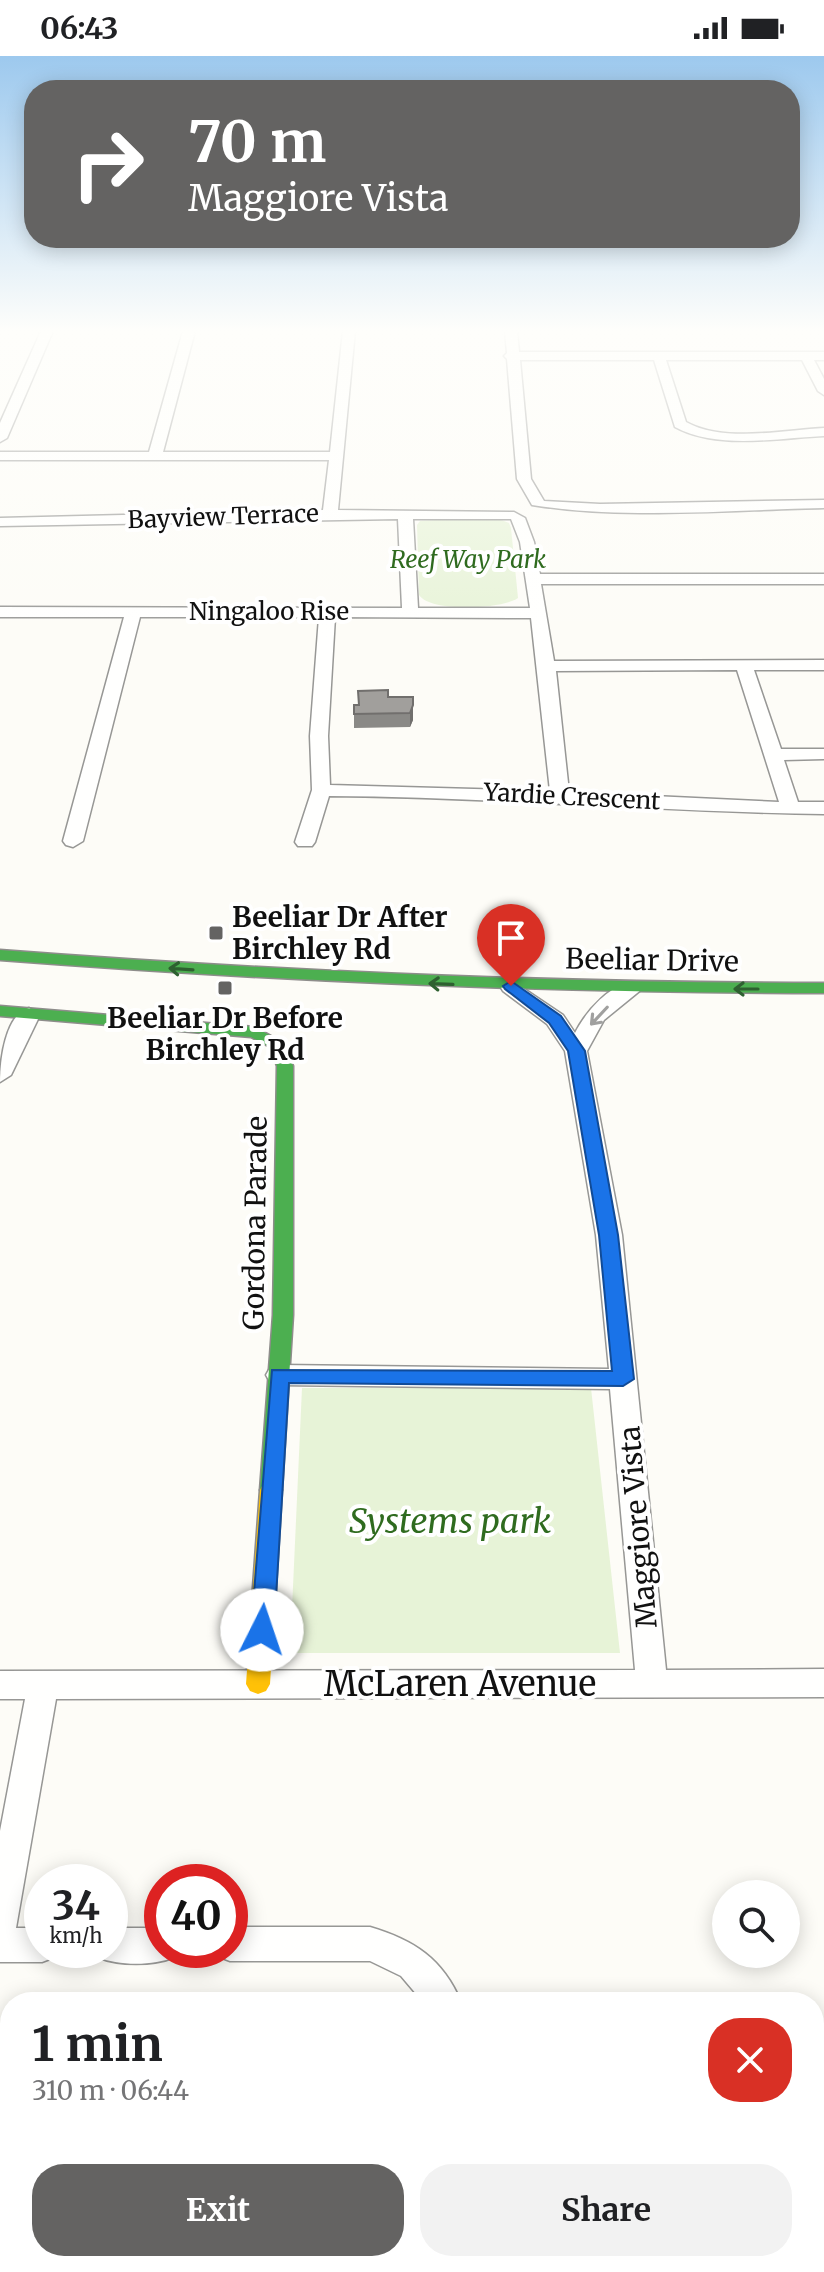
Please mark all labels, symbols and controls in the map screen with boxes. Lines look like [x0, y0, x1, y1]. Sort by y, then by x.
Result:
text: 06:43 [40, 9, 118, 47]
text: 70 m [188, 107, 326, 177]
icon: right [56, 112, 160, 216]
text: Maggiore Vista [188, 176, 449, 221]
street label: Bayview Terrace [127, 498, 319, 535]
park label: Reef Way Park [390, 544, 546, 575]
street label: Ningaloo Rise [189, 596, 349, 627]
street label: Yardie Crescent [482, 776, 662, 817]
place label: Beeliar Dr After Birchley Rd [232, 899, 448, 967]
pin [477, 904, 545, 986]
icon: arrive [489, 916, 533, 960]
marker: Beeliar Dr After Birchley Rd [207, 924, 225, 942]
street label: Beeliar Drive [565, 940, 739, 980]
one-way arrow [168, 961, 195, 976]
one-way arrow [428, 976, 455, 991]
marker: Beeliar Dr Before Birchley Rd [216, 979, 234, 997]
one-way arrow [733, 981, 760, 997]
place label: Beeliar Dr Before Birchley Rd [107, 1000, 343, 1068]
one-way arrow [589, 1006, 608, 1026]
street label: Gordona Parade [235, 1116, 275, 1330]
street label: Maggiore Vista [611, 1424, 665, 1630]
park label: Systems park [349, 1500, 551, 1542]
position arrow [220, 1588, 304, 1672]
street label: McLaren Avenue [324, 1663, 596, 1705]
speed limit sign: 40 [144, 1864, 248, 1968]
map controls [712, 1880, 800, 1968]
button: search [712, 1880, 800, 1968]
text: 34 [52, 1881, 100, 1931]
text: km/h [50, 1923, 102, 1948]
text: 1 min [32, 2014, 163, 2074]
button: close [708, 2018, 792, 2102]
text: 310 m · 06:44 [32, 2074, 189, 2107]
button: Exit [32, 2164, 404, 2256]
button: Share [420, 2164, 792, 2256]

